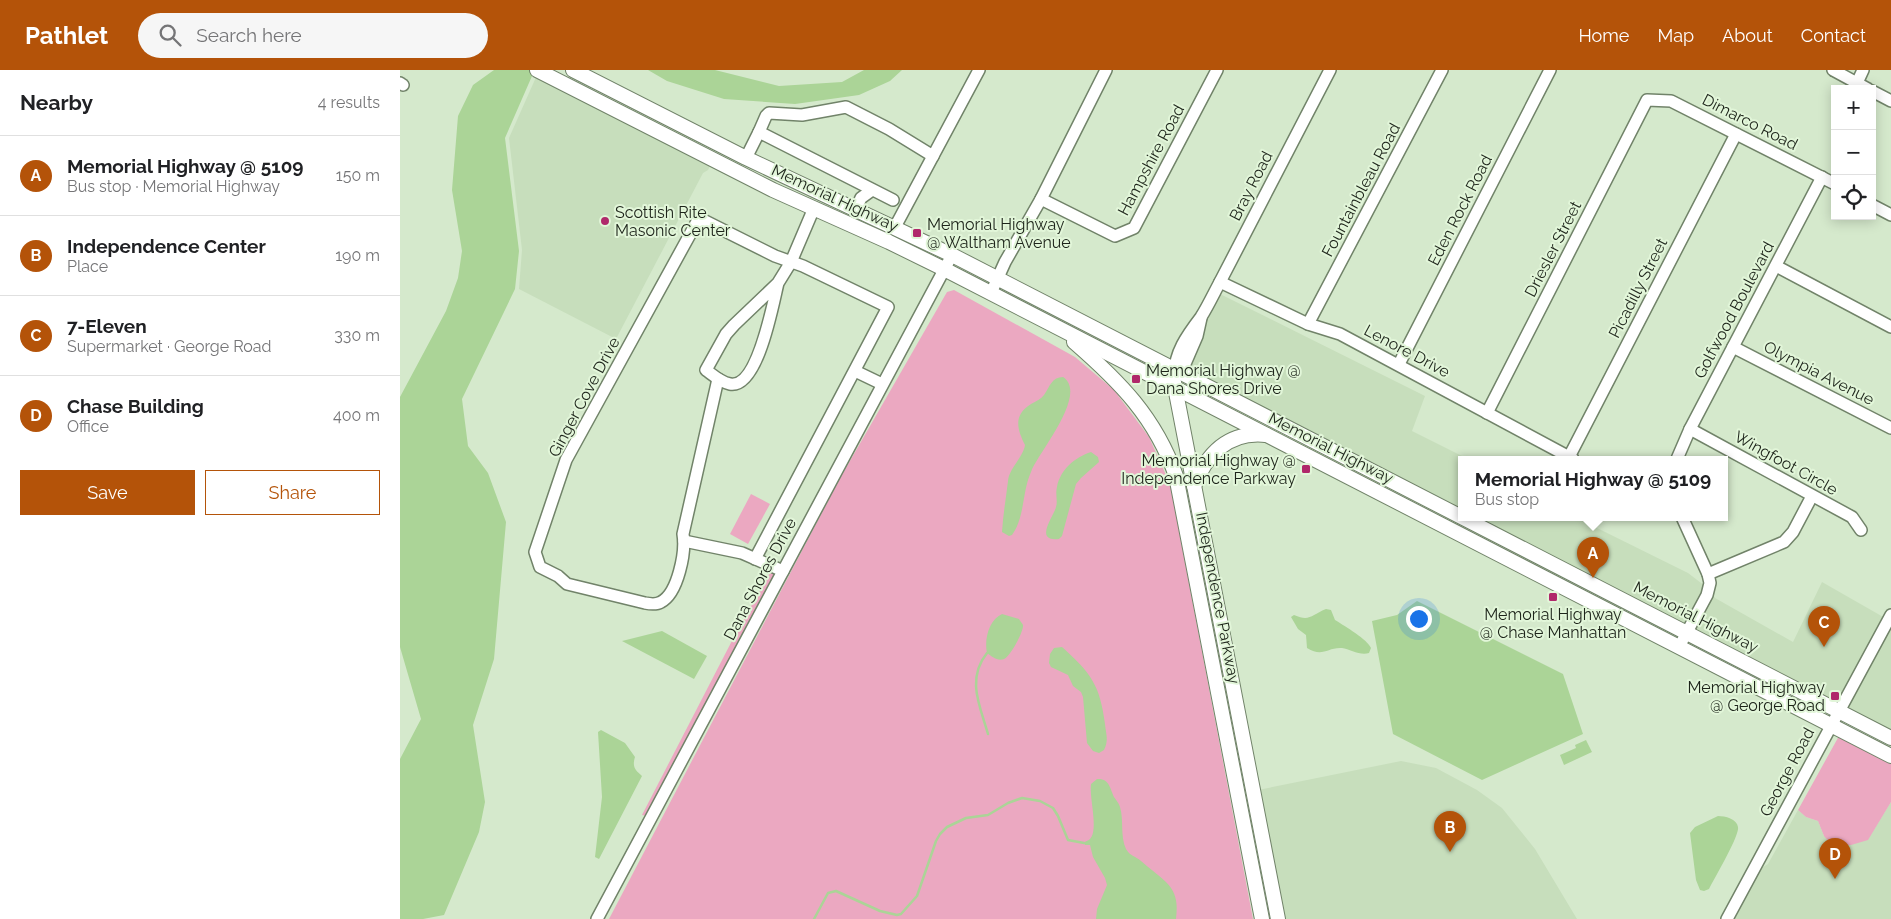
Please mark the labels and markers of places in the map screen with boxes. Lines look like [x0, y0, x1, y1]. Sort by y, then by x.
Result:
place label: Scottish Rite Masonic Center [615, 203, 731, 240]
marker: Scottish Rite Masonic Center [599, 215, 611, 227]
place label: Memorial Highway @ Waltham Avenue [927, 215, 1071, 252]
marker: Memorial Highway @ Waltham Avenue [911, 227, 923, 239]
place label: Memorial Highway @ Dana Shores Drive [1146, 361, 1301, 398]
marker: Memorial Highway @ Dana Shores Drive [1130, 373, 1142, 385]
place label: Memorial Highway @ Independence Parkway [1121, 451, 1296, 488]
marker: Memorial Highway @ Independence Parkway [1300, 463, 1312, 475]
pin: A [1577, 537, 1609, 578]
marker: Memorial Highway @ Chase Manhattan [1547, 591, 1559, 603]
place label: Memorial Highway @ Chase Manhattan [1480, 605, 1626, 642]
pin: C [1808, 606, 1840, 647]
place label: Memorial Highway @ George Road [1687, 678, 1825, 715]
marker: Memorial Highway @ George Road [1829, 690, 1841, 702]
pin: B [1434, 811, 1466, 852]
pin: D [1819, 838, 1851, 879]

